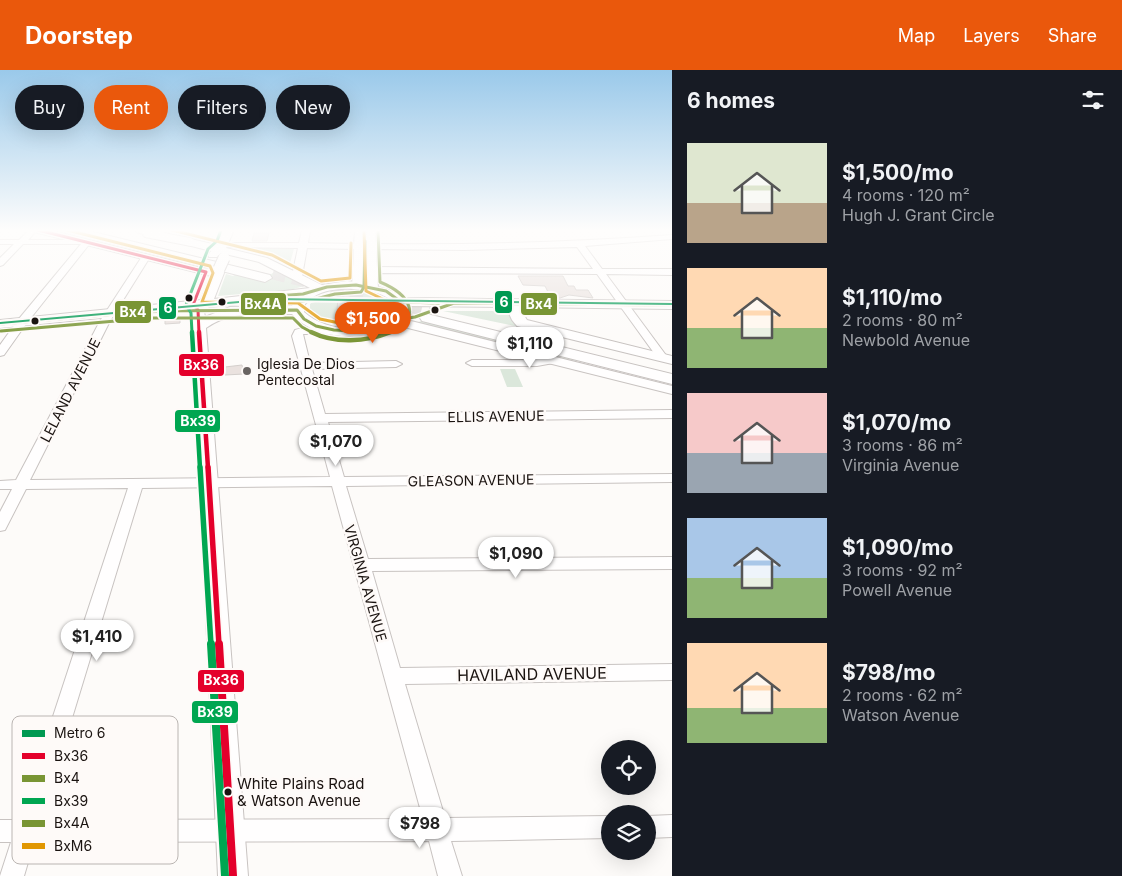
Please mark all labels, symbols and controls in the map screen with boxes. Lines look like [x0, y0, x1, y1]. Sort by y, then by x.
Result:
text: Doorstep [25, 21, 133, 50]
text: Map [898, 25, 935, 46]
text: Layers [963, 25, 1020, 46]
text: Share [1048, 25, 1097, 46]
chip: Buy [15, 85, 84, 130]
chip: Rent [94, 85, 168, 130]
chip: Filters [178, 85, 266, 130]
chip: New [276, 85, 350, 130]
icon: filters [1079, 86, 1107, 114]
text: 6 homes [687, 88, 775, 113]
text: $1,500/mo [842, 160, 954, 185]
icon: home [727, 163, 787, 223]
text: 4 rooms · 120 m² [842, 185, 970, 205]
text: Hugh J. Grant Circle [842, 205, 995, 225]
text: $1,110/mo [842, 285, 942, 310]
icon: home [727, 288, 787, 348]
line badge: 6 [494, 290, 513, 314]
line badge: Bx4A [240, 292, 287, 316]
line badge: Bx4 [520, 292, 558, 316]
unlabelled marker [184, 293, 194, 303]
text: 6 [499, 293, 509, 310]
text: Bx4A [244, 295, 282, 312]
text: Bx4 [526, 295, 552, 312]
line badge: 6 [158, 296, 177, 320]
unlabelled marker [217, 297, 227, 307]
text: 6 [163, 299, 173, 316]
line badge: Bx4 [114, 300, 152, 324]
pin: $1,500 [332, 302, 414, 344]
text: Bx4 [120, 303, 146, 320]
unlabelled marker [430, 305, 440, 315]
text: $1,500 [346, 308, 400, 328]
text: 2 rooms · 80 m² [842, 310, 963, 330]
unlabelled marker [30, 316, 40, 326]
pin: $1,110 [489, 326, 571, 369]
text: Newbold Avenue [842, 330, 970, 350]
text: $1,110 [507, 333, 553, 353]
street label: LELAND AVENUE [36, 335, 104, 445]
line badge: Bx36 [178, 353, 225, 377]
place label: Iglesia De Dios Pentecostal [257, 355, 355, 388]
text: Bx36 [183, 356, 219, 373]
marker: Iglesia De Dios Pentecostal [241, 365, 253, 377]
street label: ELLIS AVENUE [447, 407, 545, 425]
line badge: Bx39 [174, 409, 221, 433]
text: $1,070/mo [842, 410, 951, 435]
text: Bx39 [180, 412, 216, 429]
icon: home [727, 413, 787, 473]
pin: $1,070 [295, 424, 377, 467]
text: $1,070 [310, 431, 362, 451]
text: 3 rooms · 86 m² [842, 435, 963, 455]
text: Virginia Avenue [842, 455, 959, 475]
street label: GLEASON AVENUE [407, 470, 535, 490]
street label: VIRGINIA AVENUE [341, 523, 391, 643]
text: $1,090/mo [842, 535, 953, 560]
pin: $1,090 [475, 536, 557, 579]
icon: home [727, 538, 787, 598]
text: $1,090 [489, 543, 543, 563]
text: 3 rooms · 92 m² [842, 560, 963, 580]
text: Powell Avenue [842, 580, 952, 600]
pin: $1,410 [56, 620, 138, 662]
text: $1,410 [72, 626, 122, 646]
text: $798/mo [842, 660, 935, 685]
street label: HAVILAND AVENUE [457, 663, 607, 685]
icon: home [727, 663, 787, 723]
line badge: Bx36 [197, 669, 245, 693]
text: Bx36 [203, 671, 239, 688]
text: 2 rooms · 62 m² [842, 685, 963, 705]
line badge: Bx39 [191, 700, 239, 724]
text: Bx39 [197, 703, 233, 720]
text: Watson Avenue [842, 705, 959, 725]
legend [12, 716, 178, 864]
text: Metro 6 [54, 724, 105, 741]
map controls [601, 740, 656, 860]
button: locate [601, 740, 656, 795]
text: Bx36 [54, 747, 88, 764]
text: Bx4 [54, 769, 80, 786]
place label: White Plains Road & Watson Avenue [237, 774, 364, 810]
marker: White Plains Road & Watson Avenue [223, 787, 233, 797]
text: Bx39 [54, 792, 88, 809]
button: layers [601, 805, 656, 860]
pin: $798 [390, 806, 450, 849]
text: $798 [400, 813, 440, 833]
text: Bx4A [54, 814, 90, 831]
text: BxM6 [54, 837, 92, 854]

